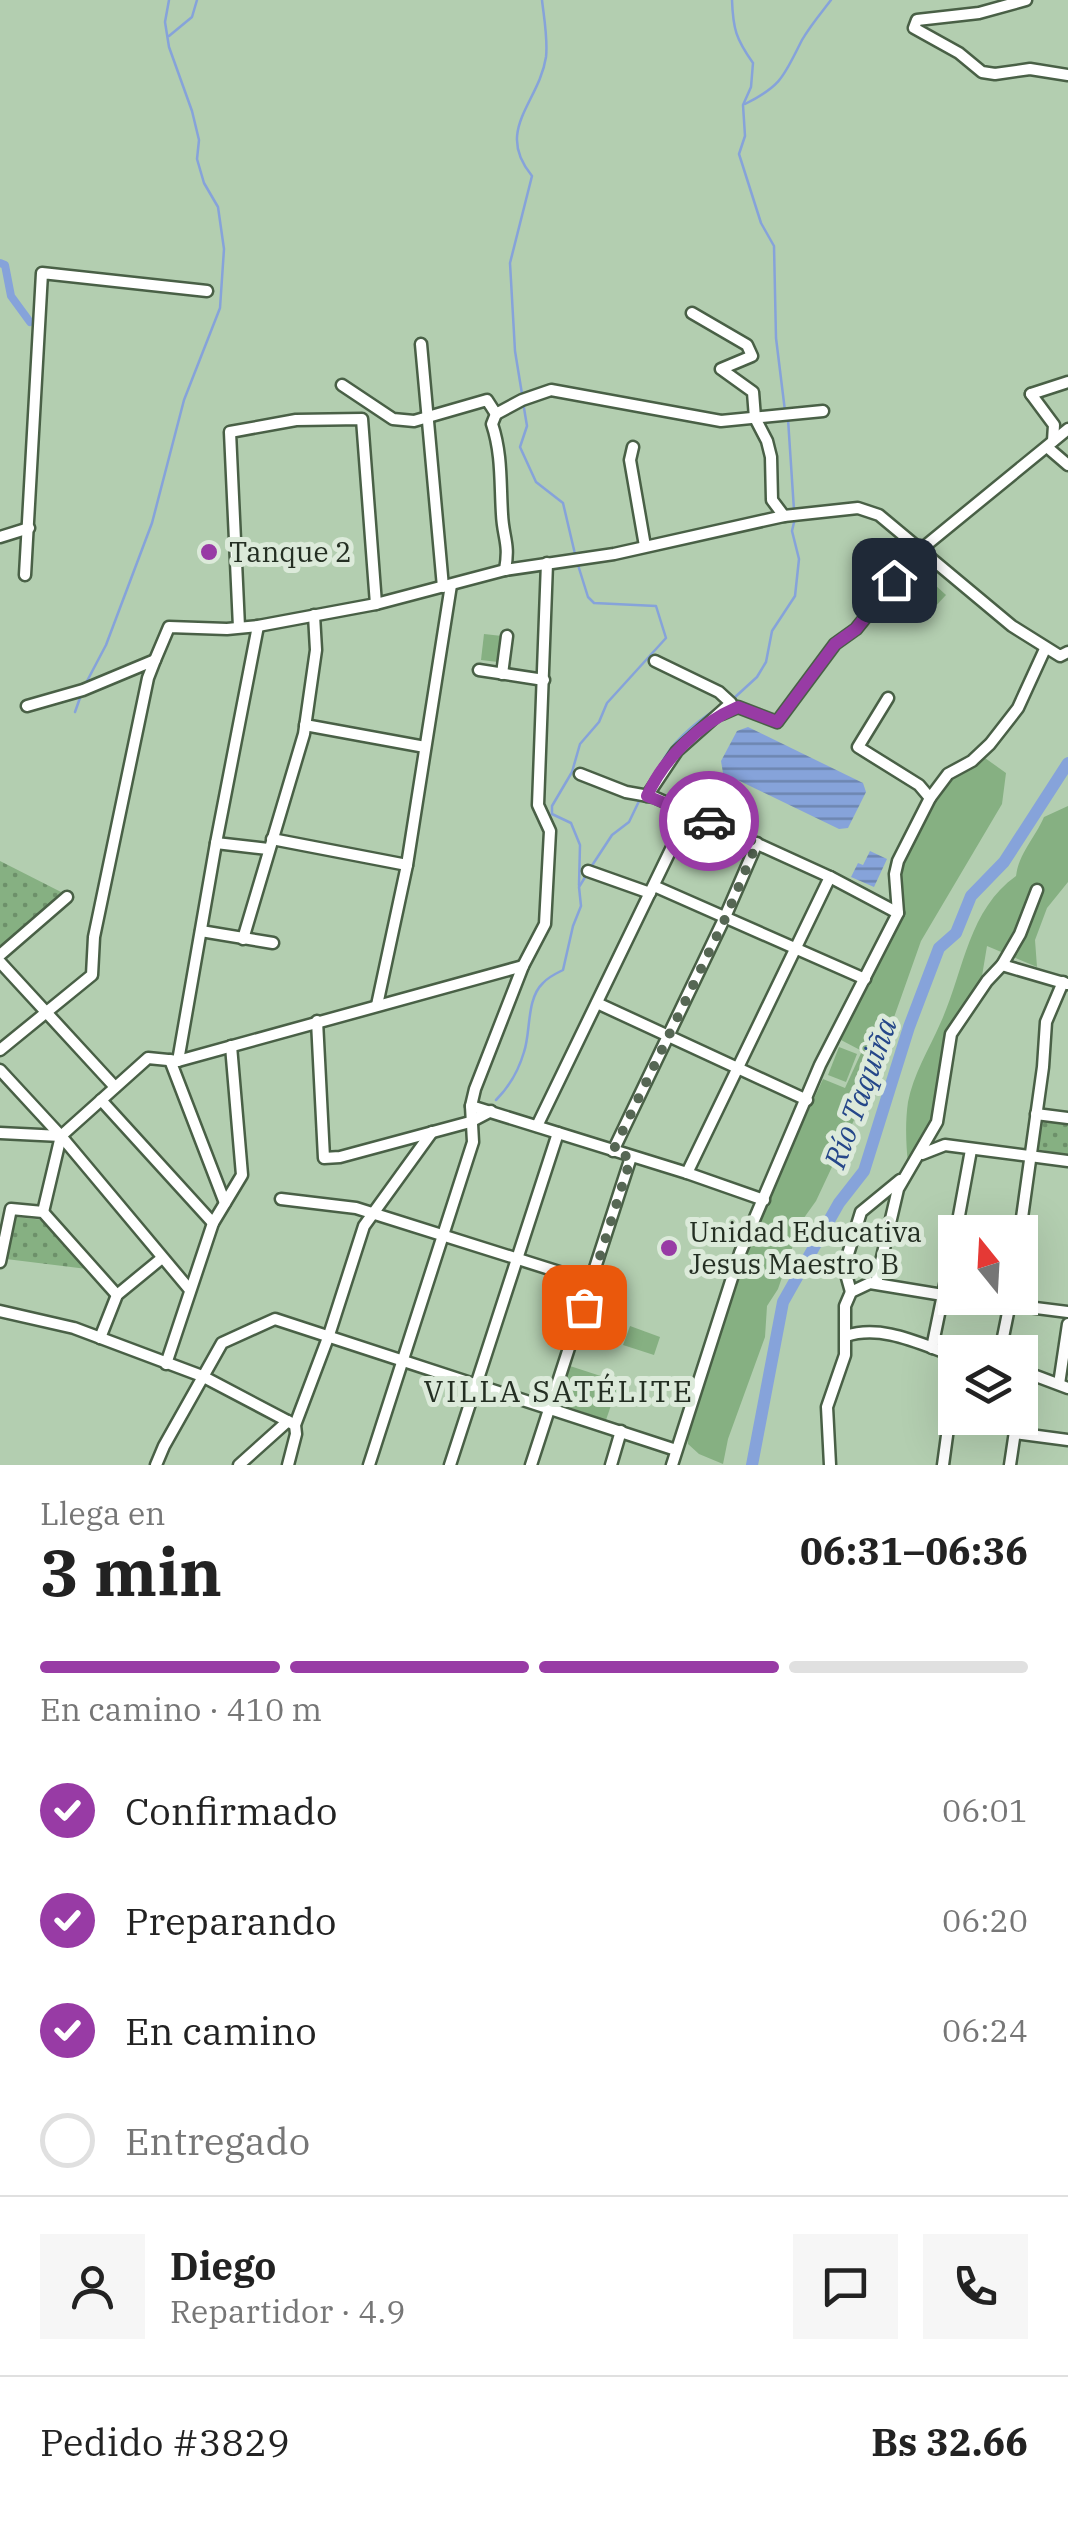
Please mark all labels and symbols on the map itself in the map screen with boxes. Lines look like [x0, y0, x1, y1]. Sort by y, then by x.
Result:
place label: Tanque 2 [229, 533, 352, 570]
pin [852, 538, 937, 623]
marker: Tanque 2 [198, 541, 220, 563]
courier [659, 771, 759, 871]
water label: Río Taquiña [814, 1011, 905, 1174]
place label: Unidad Educativa Jesus Maestro B [689, 1213, 922, 1282]
north arrow [938, 1215, 1038, 1315]
marker: Unidad Educativa Jesus Maestro B [658, 1237, 680, 1259]
pin [542, 1265, 627, 1350]
district label: VILLA SATÉLITE [424, 1371, 694, 1410]

